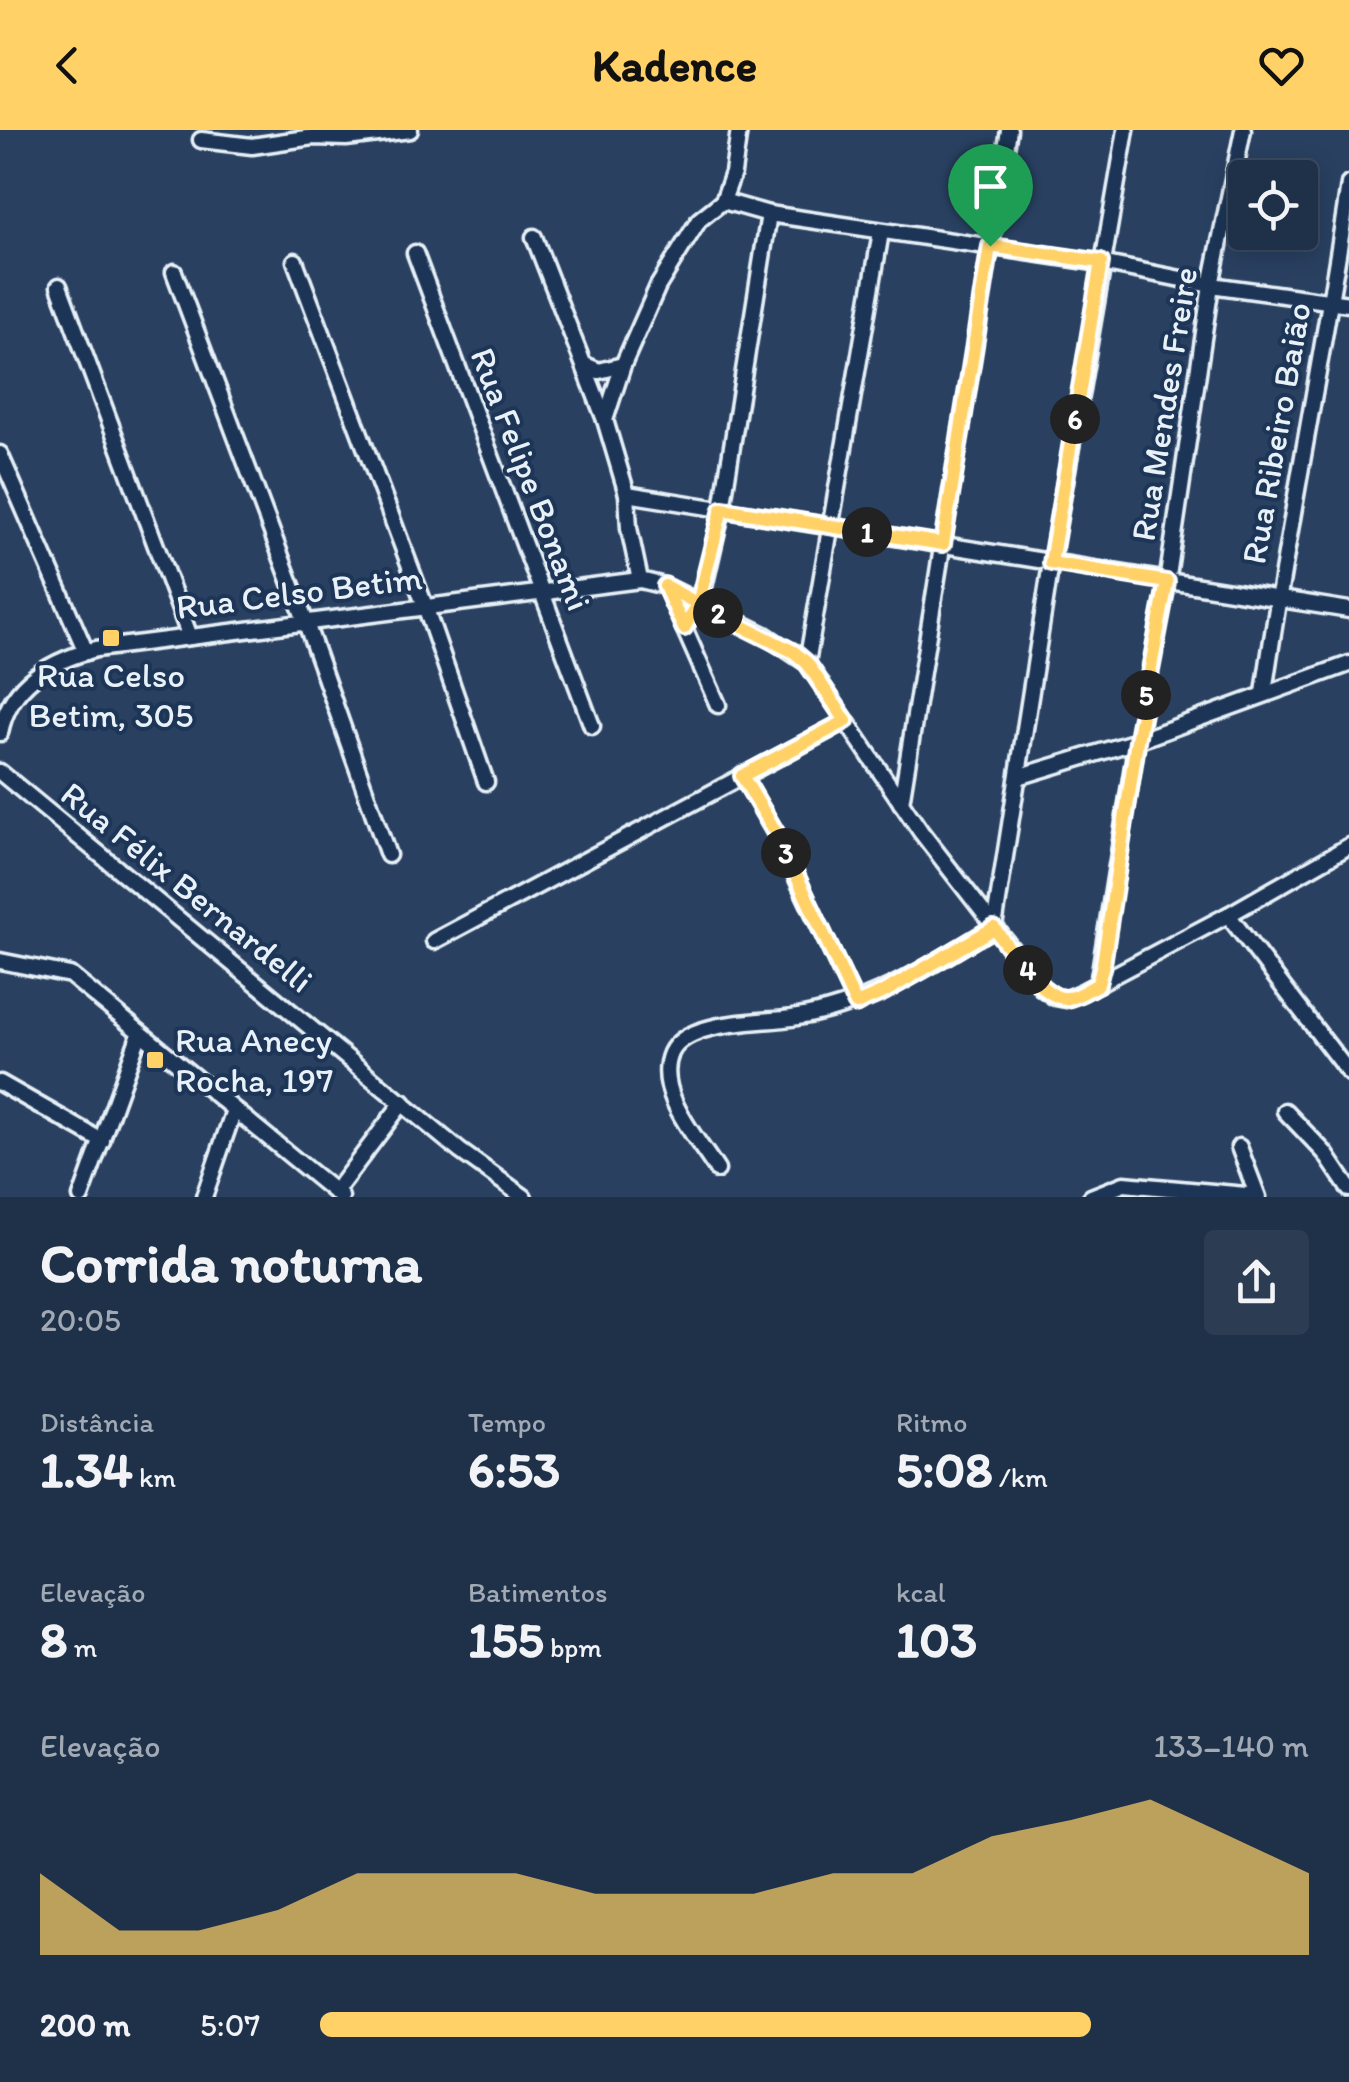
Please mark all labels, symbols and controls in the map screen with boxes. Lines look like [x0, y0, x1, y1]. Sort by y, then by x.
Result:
icon: back [40, 38, 95, 93]
text: Kadence [592, 38, 757, 92]
icon: heart [1254, 38, 1309, 93]
pin [948, 144, 1033, 247]
icon: arrive [963, 159, 1018, 214]
map controls [1228, 160, 1318, 250]
button: locate [1228, 160, 1318, 250]
street label: Rua Mendes Freire [1122, 264, 1206, 544]
street label: Rua Ribeiro Baião [1232, 299, 1320, 567]
street label: Rua Felipe Bonami [462, 342, 600, 616]
pin: 6 [1050, 394, 1100, 444]
text: 6 [1068, 402, 1082, 436]
pin: 1 [842, 507, 892, 557]
text: 1 [861, 515, 874, 549]
street label: Rua Celso Betim [174, 556, 424, 628]
pin: 2 [693, 588, 743, 638]
text: 2 [711, 596, 725, 630]
marker: Rua Celso Betim, 305 [100, 627, 122, 649]
place label: Rua Celso Betim, 305 [29, 654, 193, 736]
pin: 5 [1121, 670, 1171, 720]
text: 5 [1139, 678, 1153, 712]
street label: Rua Félix Bernardelli [53, 773, 321, 1001]
pin: 3 [761, 828, 811, 878]
text: 3 [778, 836, 794, 870]
pin: 4 [1003, 945, 1053, 995]
text: 4 [1020, 953, 1036, 987]
place label: Rua Anecy Rocha, 197 [175, 1019, 333, 1101]
marker: Rua Anecy Rocha, 197 [144, 1049, 166, 1071]
text: Corrida noturna [40, 1230, 422, 1296]
button: share [1204, 1230, 1309, 1335]
text: 20:05 [40, 1301, 121, 1339]
text: Distância [40, 1405, 154, 1439]
text: Tempo [468, 1405, 546, 1439]
text: Ritmo [896, 1405, 967, 1439]
text: 1.34 [40, 1439, 133, 1500]
text: 6:53 [468, 1439, 560, 1500]
text: 5:08 [896, 1439, 993, 1500]
text: km [133, 1460, 176, 1494]
text: /km [993, 1460, 1048, 1494]
text: Elevação [40, 1575, 145, 1609]
text: Batimentos [468, 1575, 607, 1609]
text: kcal [896, 1575, 946, 1609]
text: 8 [40, 1609, 67, 1670]
text: 155 [468, 1609, 544, 1670]
text: 103 [896, 1609, 977, 1670]
text: m [67, 1630, 97, 1664]
text: bpm [544, 1630, 602, 1664]
text: Elevação [40, 1727, 160, 1765]
text: 133–140 m [1154, 1727, 1309, 1765]
text: 200 m [40, 2006, 130, 2044]
text: 5:07 [200, 2006, 260, 2044]

